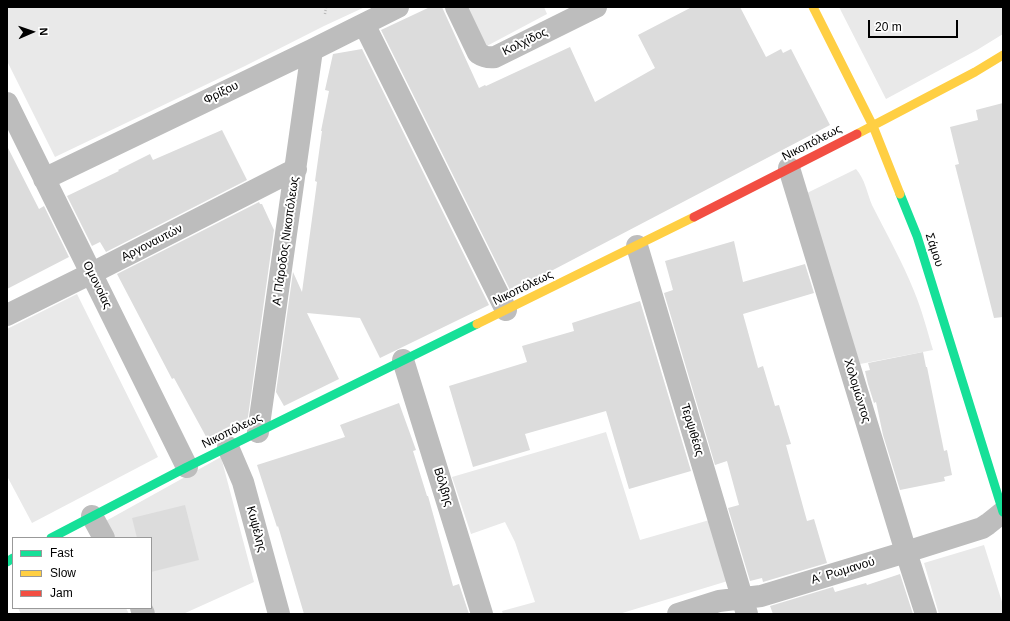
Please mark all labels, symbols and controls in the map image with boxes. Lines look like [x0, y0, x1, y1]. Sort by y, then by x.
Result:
north arrow [12, 12, 52, 52]
scale bar [870, 12, 960, 38]
text: 20 m [875, 20, 902, 34]
street label: Κολχίδος [500, 25, 550, 59]
text: N [38, 27, 50, 36]
street label: Φρίξου [201, 78, 241, 108]
street label: Νικοπόλεως [780, 122, 844, 164]
street label: Α' Πάροδος Νικοπόλεως [270, 176, 302, 306]
street label: Αργοναυτών [119, 221, 185, 265]
street label: Σάμου [922, 231, 946, 269]
street label: Ομονοίας [79, 259, 115, 311]
street label: Νικοπόλεως [491, 267, 555, 309]
street label: Χολομώντος [840, 357, 874, 425]
street label: Τερψιθέας [677, 402, 707, 458]
street label: Νικοπόλεως [200, 410, 264, 452]
street label: Βόλβης [430, 466, 456, 508]
street label: Κυψέλης [243, 504, 269, 554]
legend [12, 537, 152, 609]
text: Fast [50, 546, 73, 560]
street label: Α΄ Ρωμανού [809, 554, 877, 588]
text: Slow [50, 566, 76, 580]
text: Jam [50, 586, 73, 600]

